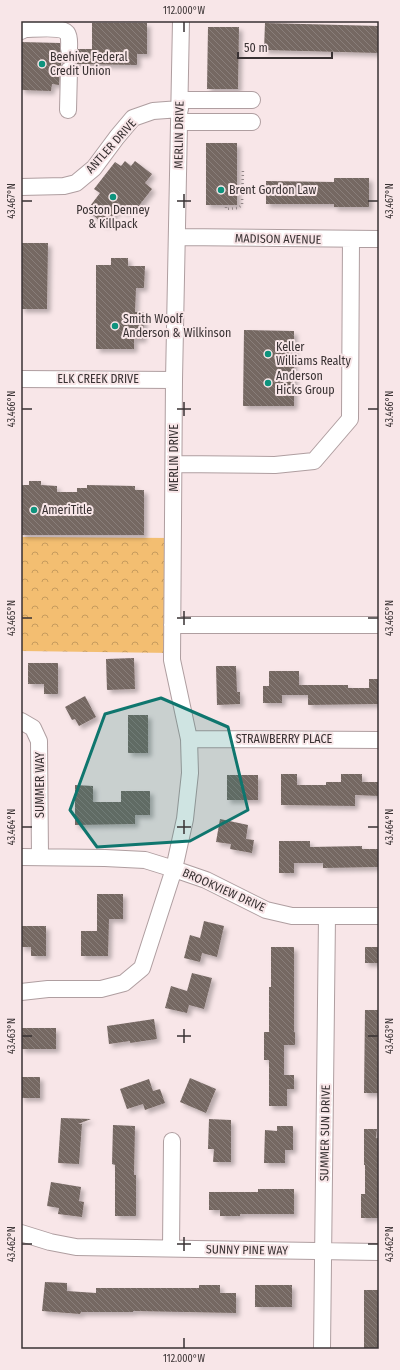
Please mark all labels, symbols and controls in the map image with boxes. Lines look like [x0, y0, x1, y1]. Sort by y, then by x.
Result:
text: 112.000°W [163, 5, 205, 17]
scale bar [238, 34, 332, 60]
text: 50 m [244, 41, 268, 55]
place label: Beehive Federal Credit Union [50, 50, 128, 78]
marker: Beehive Federal Credit Union [37, 59, 47, 69]
street label: MERLIN DRIVE [171, 101, 187, 169]
street label: ANTLER DRIVE [83, 116, 139, 176]
text: 43.467°N [6, 183, 18, 219]
place label: Brent Gordon Law [229, 183, 316, 197]
text: 43.467°N [384, 183, 396, 219]
marker: Brent Gordon Law [216, 185, 226, 195]
marker: Poston Denney & Killpack [108, 192, 118, 202]
place label: Poston Denney & Killpack [76, 203, 150, 231]
street label: MADISON AVENUE [235, 231, 322, 247]
place label: Smith Woolf Anderson & Wilkinson [123, 312, 231, 340]
marker: Smith Woolf Anderson & Wilkinson [110, 321, 120, 331]
place label: Keller Williams Realty [276, 340, 351, 368]
marker: Keller Williams Realty [263, 349, 273, 359]
place label: Anderson Hicks Group [276, 369, 335, 397]
street label: ELK CREEK DRIVE [57, 372, 139, 386]
marker: Anderson Hicks Group [263, 378, 273, 388]
text: 43.466°N [6, 391, 18, 427]
text: 43.466°N [384, 391, 396, 427]
street label: MERLIN DRIVE [167, 424, 181, 492]
place label: AmeriTitle [42, 503, 92, 517]
marker: AmeriTitle [29, 505, 39, 515]
text: 43.465°N [6, 600, 18, 636]
text: 43.465°N [384, 600, 396, 636]
street label: STRAWBERRY PLACE [236, 732, 333, 746]
street label: SUMMER WAY [33, 752, 47, 818]
text: 43.464°N [6, 809, 18, 845]
text: 43.464°N [384, 809, 396, 845]
street label: BROOKVIEW DRIVE [180, 865, 268, 915]
text: 43.463°N [6, 1018, 18, 1054]
text: 43.463°N [384, 1018, 396, 1054]
street label: SUMMER SUN DRIVE [317, 1084, 333, 1181]
text: 43.462°N [6, 1226, 18, 1262]
text: 43.462°N [384, 1226, 396, 1262]
street label: SUNNY PINE WAY [206, 1242, 288, 1258]
text: 112.000°W [163, 1353, 205, 1365]

